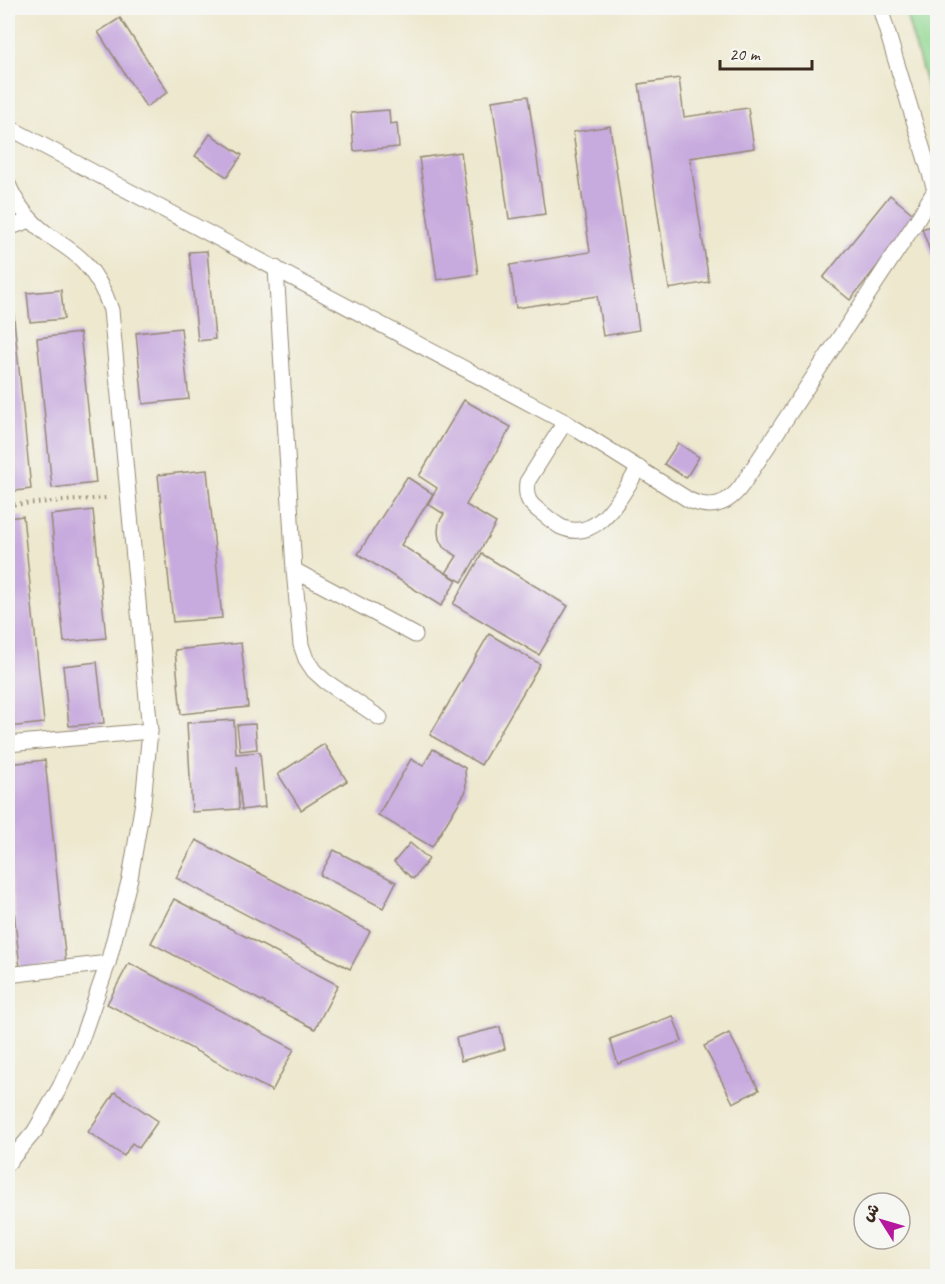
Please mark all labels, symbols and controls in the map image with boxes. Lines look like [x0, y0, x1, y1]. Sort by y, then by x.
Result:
scale bar [720, 33, 812, 71]
text: 20 m [729, 43, 762, 65]
north arrow [852, 1191, 912, 1251]
text: ش [858, 1200, 884, 1226]

